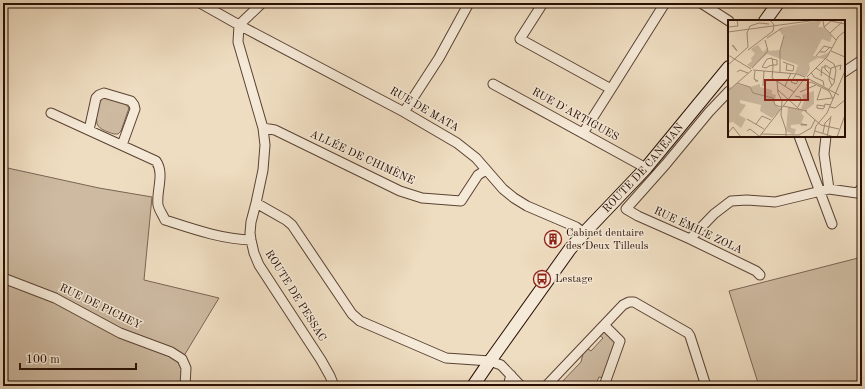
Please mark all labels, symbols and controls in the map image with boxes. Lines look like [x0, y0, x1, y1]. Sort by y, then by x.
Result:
inset map [728, 20, 845, 137]
street label: RUE DE MATA [387, 86, 461, 135]
street label: RUE D'ARTIGUES [530, 87, 620, 143]
street label: ROUTE DE CANÉJAN [601, 121, 686, 215]
street label: ALLÉE DE CHIMÈNE [308, 127, 417, 187]
street label: RUE ÉMILE ZOLA [652, 204, 745, 257]
place label: Cabinet dentaire des Deux Tilleuls [566, 228, 649, 252]
building icon: Cabinet dentaire des Deux Tilleuls [543, 229, 563, 249]
street label: ROUTE DE PESSAC [262, 248, 328, 344]
bus stop icon: Lestage [532, 269, 552, 289]
place label: Lestage [555, 274, 593, 285]
street label: RUE DE PICHEY [57, 282, 143, 332]
scale bar [20, 345, 136, 371]
text: 100 m [26, 354, 60, 366]

